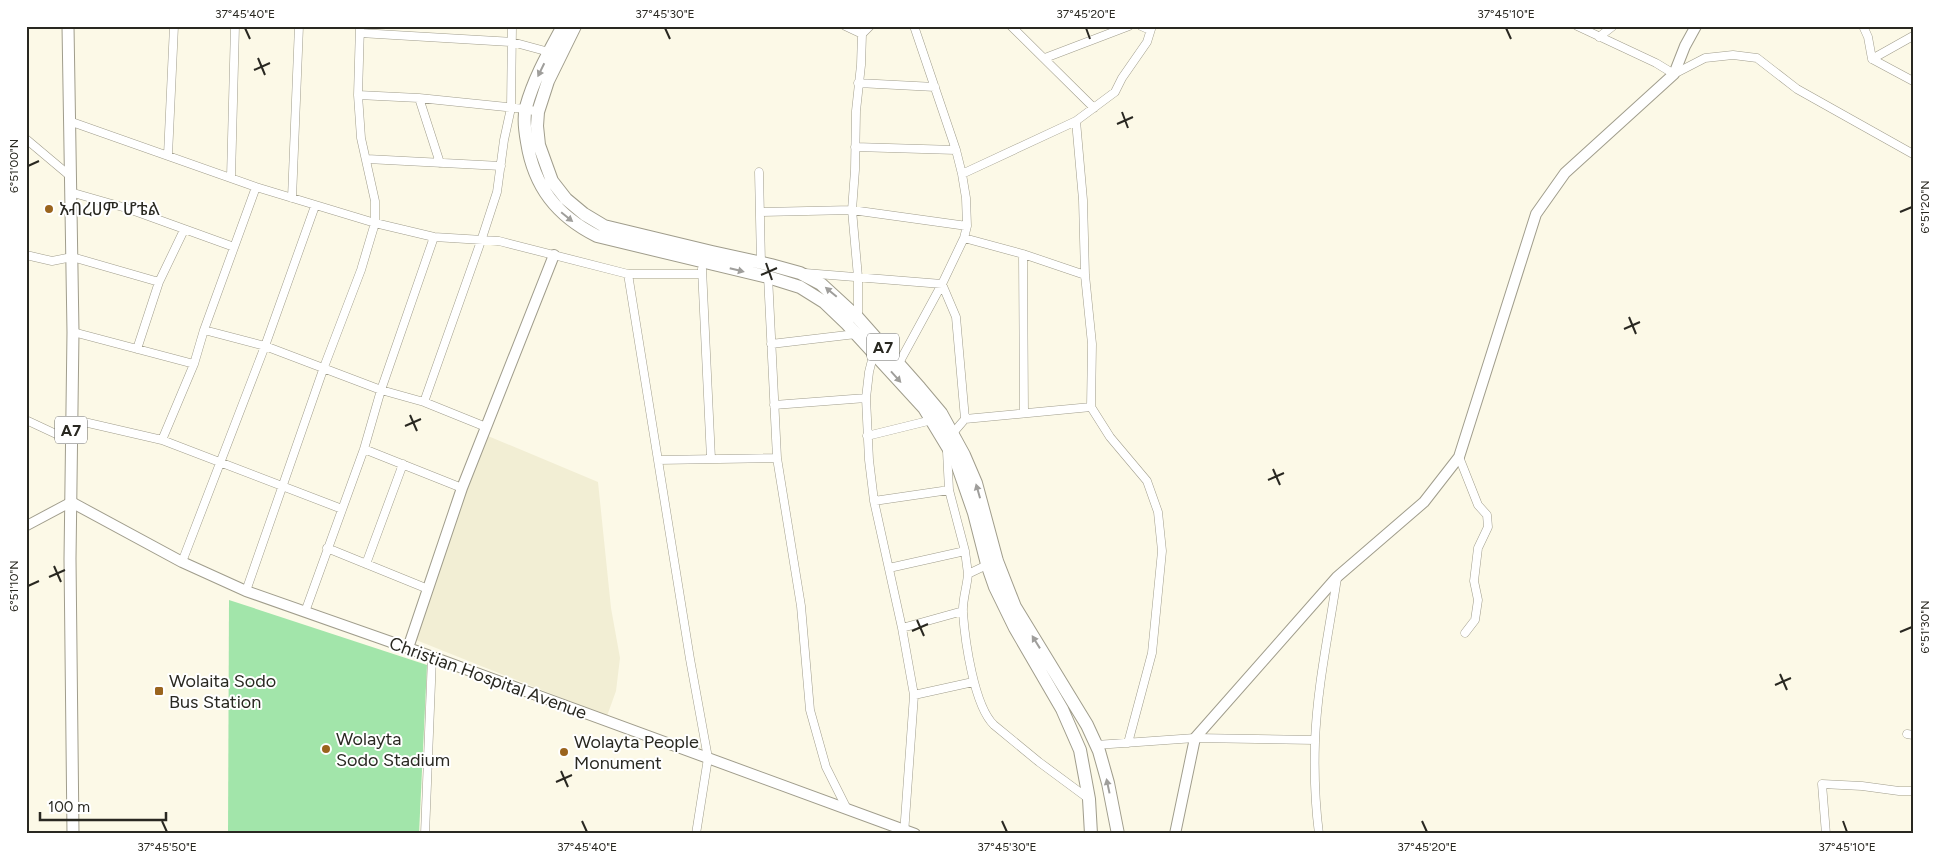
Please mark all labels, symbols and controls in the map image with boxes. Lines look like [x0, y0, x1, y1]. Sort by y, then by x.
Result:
text: 37°45'40"E [215, 7, 275, 21]
text: 37°45'30"E [635, 7, 695, 21]
text: 37°45'20"E [1056, 7, 1116, 21]
text: 37°45'10"E [1477, 7, 1535, 21]
one-way arrow [536, 63, 544, 77]
text: 6°51'00"N [7, 139, 21, 193]
text: 6°51'20"N [1918, 180, 1932, 234]
place label: አብረሀም ሆቴል [59, 198, 160, 220]
marker: አብረሀም ሆቴል [43, 203, 55, 215]
one-way arrow [560, 212, 573, 223]
one-way arrow [730, 266, 745, 274]
one-way arrow [825, 287, 838, 298]
road number: A7 [867, 334, 899, 361]
one-way arrow [890, 371, 902, 383]
road number: A7 [55, 416, 87, 444]
one-way arrow [973, 483, 981, 498]
text: 6°51'10"N [7, 560, 21, 612]
text: 6°51'30"N [1918, 601, 1932, 653]
street label: Christian Hospital Avenue [386, 632, 590, 724]
one-way arrow [1031, 635, 1041, 648]
place label: Wolaita Sodo Bus Station [169, 670, 276, 713]
marker: Wolaita Sodo Bus Station [153, 685, 165, 697]
place label: Wolayta Sodo Stadium [336, 728, 450, 771]
place label: Wolayta People Monument [574, 731, 699, 774]
marker: Wolayta Sodo Stadium [320, 743, 332, 755]
marker: Wolayta People Monument [558, 746, 570, 758]
one-way arrow [1104, 778, 1112, 794]
scale bar [40, 790, 166, 822]
text: 100 m [48, 798, 90, 816]
text: 37°45'50"E [137, 840, 197, 854]
text: 37°45'40"E [557, 840, 617, 854]
text: 37°45'30"E [977, 840, 1037, 854]
text: 37°45'20"E [1397, 840, 1457, 854]
text: 37°45'10"E [1818, 840, 1876, 854]

